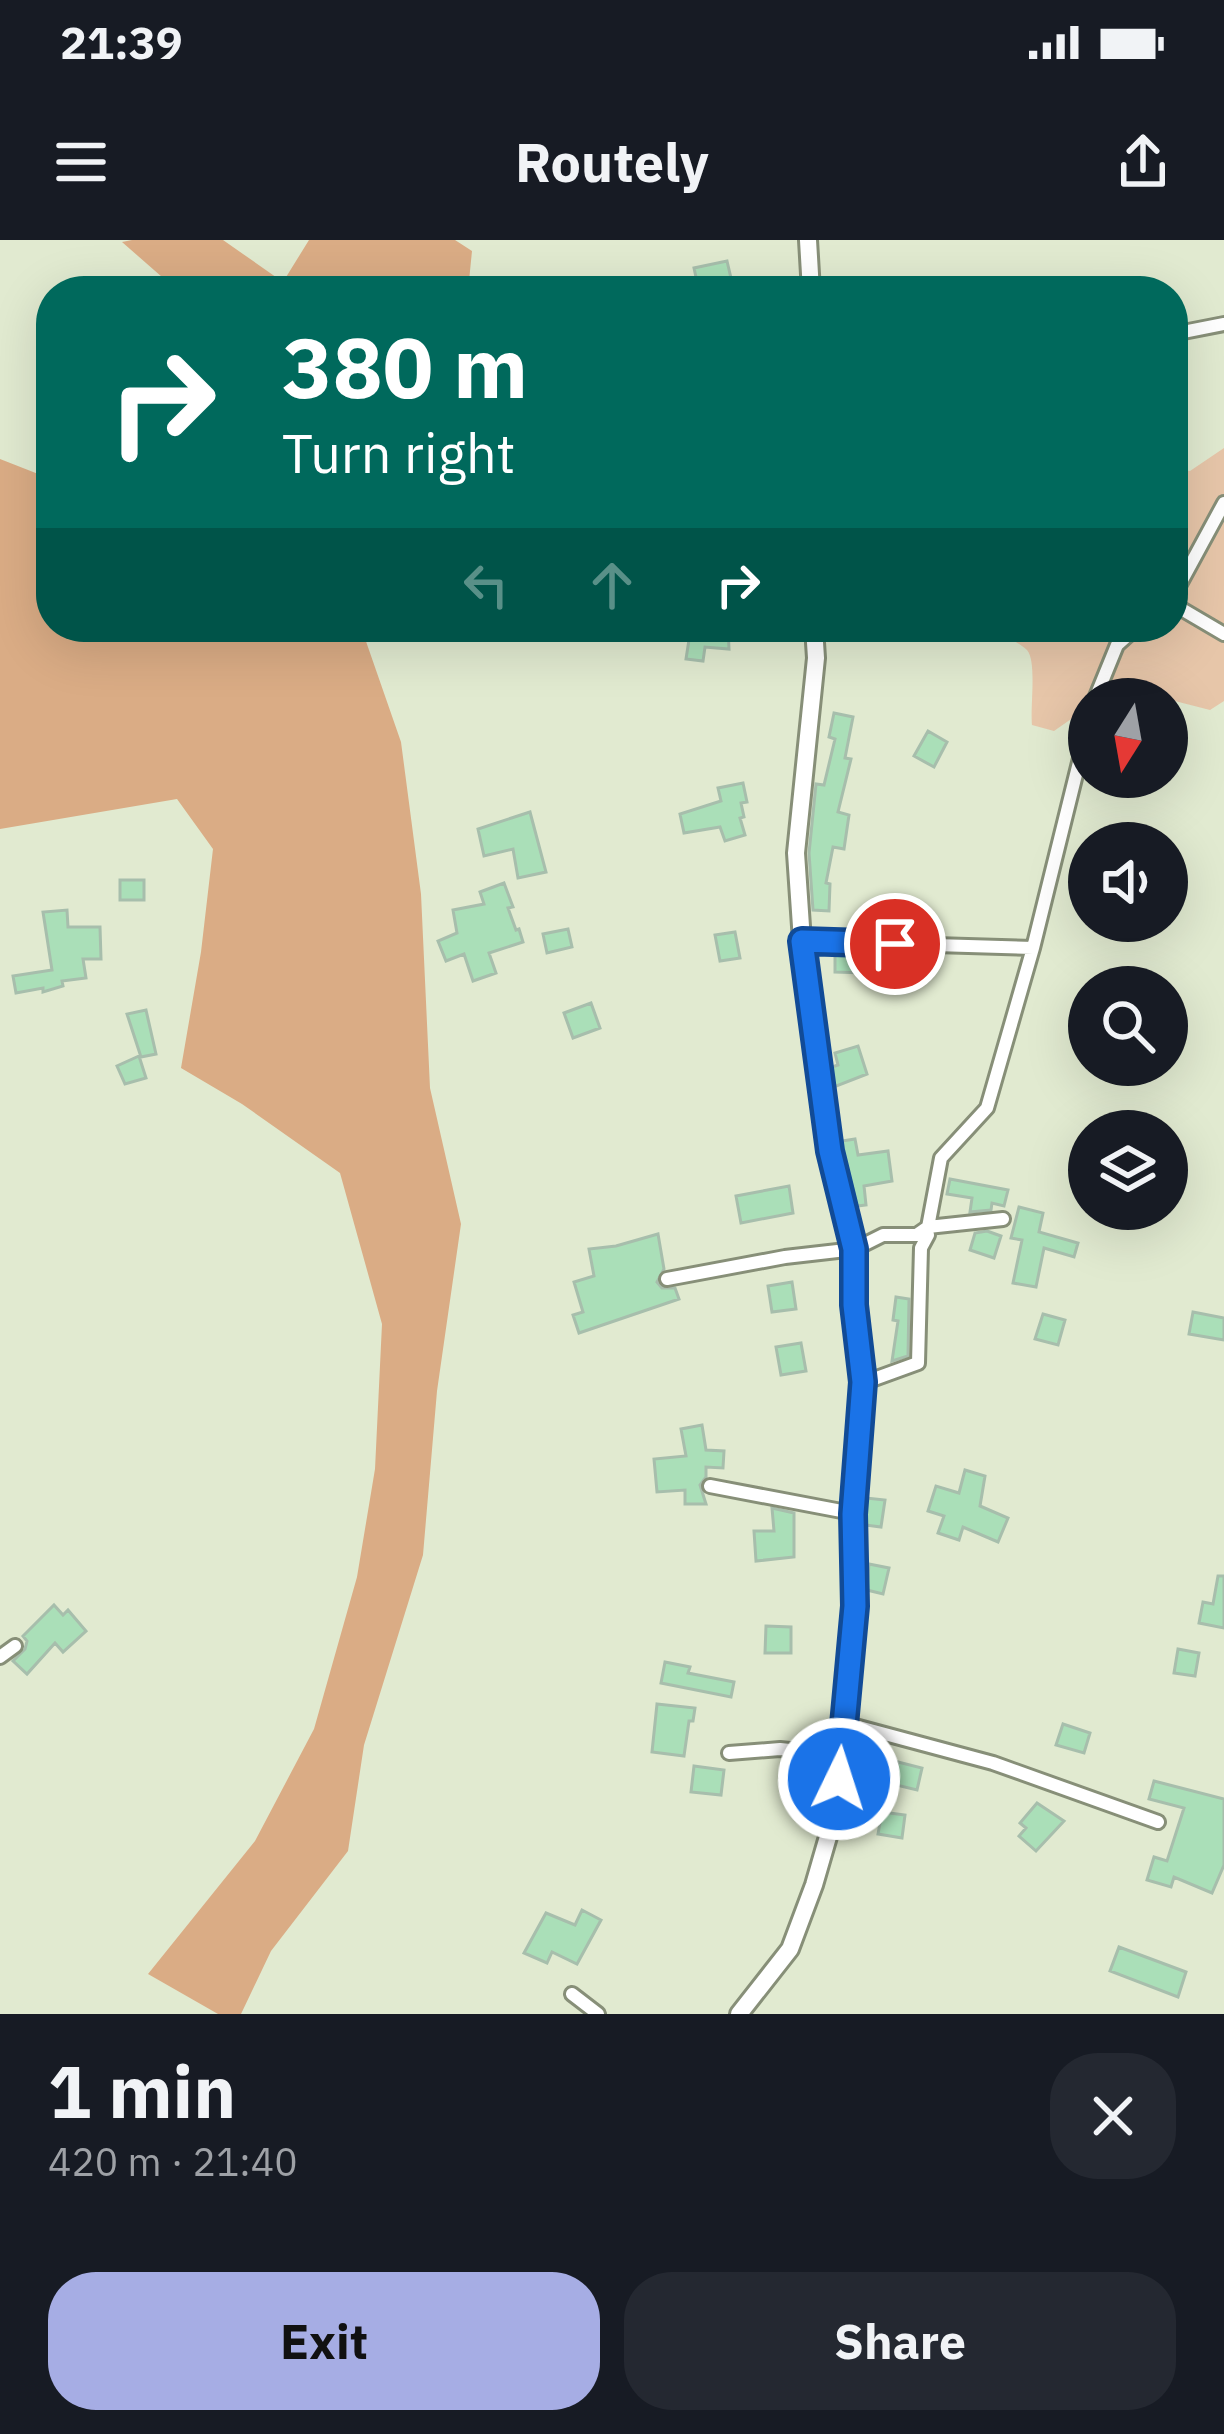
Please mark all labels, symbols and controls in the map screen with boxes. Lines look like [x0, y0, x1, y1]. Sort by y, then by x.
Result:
text: 21:39 [60, 13, 183, 71]
text: Routely [515, 127, 709, 197]
icon: menu [48, 129, 114, 195]
icon: share [1110, 129, 1176, 195]
text: 380 m [282, 312, 528, 421]
icon: right [84, 324, 240, 480]
text: Turn right [282, 418, 516, 488]
icon: left [453, 552, 519, 618]
icon: ahead [579, 552, 645, 618]
icon: right [705, 552, 771, 618]
north arrow [1068, 678, 1188, 798]
map controls [1068, 678, 1188, 1230]
button: sound [1068, 822, 1188, 942]
pin [844, 893, 946, 995]
icon: arrive [862, 911, 928, 977]
button: search [1068, 966, 1188, 1086]
button: layers [1068, 1110, 1188, 1230]
position arrow [776, 1716, 902, 1842]
text: 1 min [48, 2044, 236, 2138]
button: close [1050, 2053, 1176, 2179]
text: 420 m · 21:40 [48, 2136, 298, 2187]
button: Exit [48, 2272, 600, 2410]
button: Share [624, 2272, 1176, 2410]

